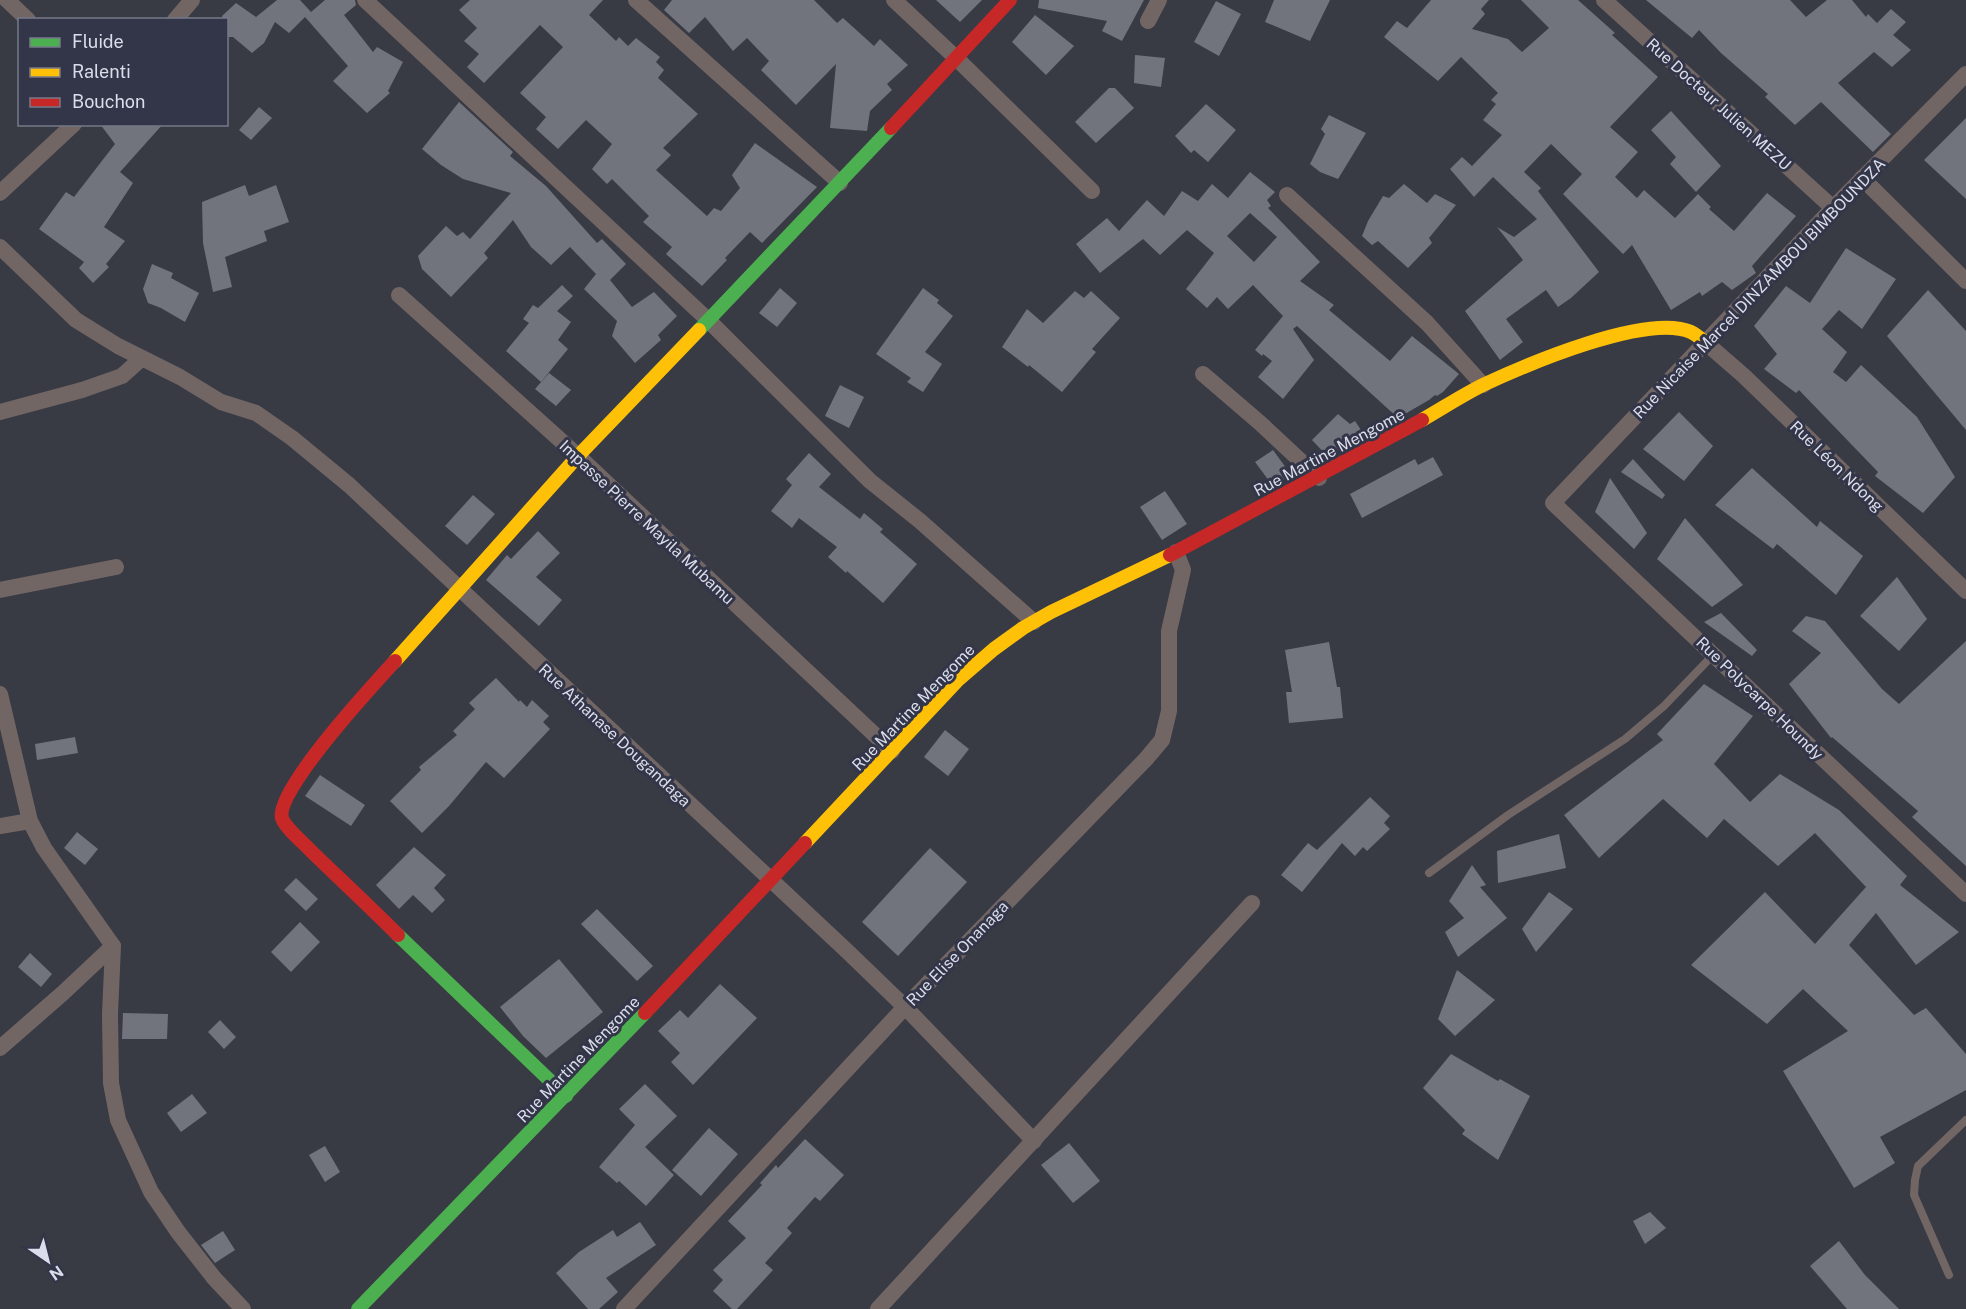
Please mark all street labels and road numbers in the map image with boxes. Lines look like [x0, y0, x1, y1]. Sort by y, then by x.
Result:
street label: Rue Docteur Julien MEZU [1642, 34, 1795, 174]
street label: Rue Nicaise Marcel DINZAMBOU BIMBOUNDZA [1629, 154, 1889, 422]
street label: Rue Martine Mengome [1251, 405, 1408, 500]
street label: Rue Léon Ndong [1786, 417, 1887, 516]
street label: Impasse Pierre Mayila Mubamu [555, 436, 738, 608]
street label: Rue Polycarpe Houndy [1692, 633, 1827, 764]
street label: Rue Martine Mengome [848, 640, 979, 774]
street label: Rue Athanase Dougandaga [535, 660, 695, 811]
street label: Rue Elise Onanaga [902, 897, 1012, 1010]
street label: Rue Martine Mengome [513, 992, 644, 1126]

